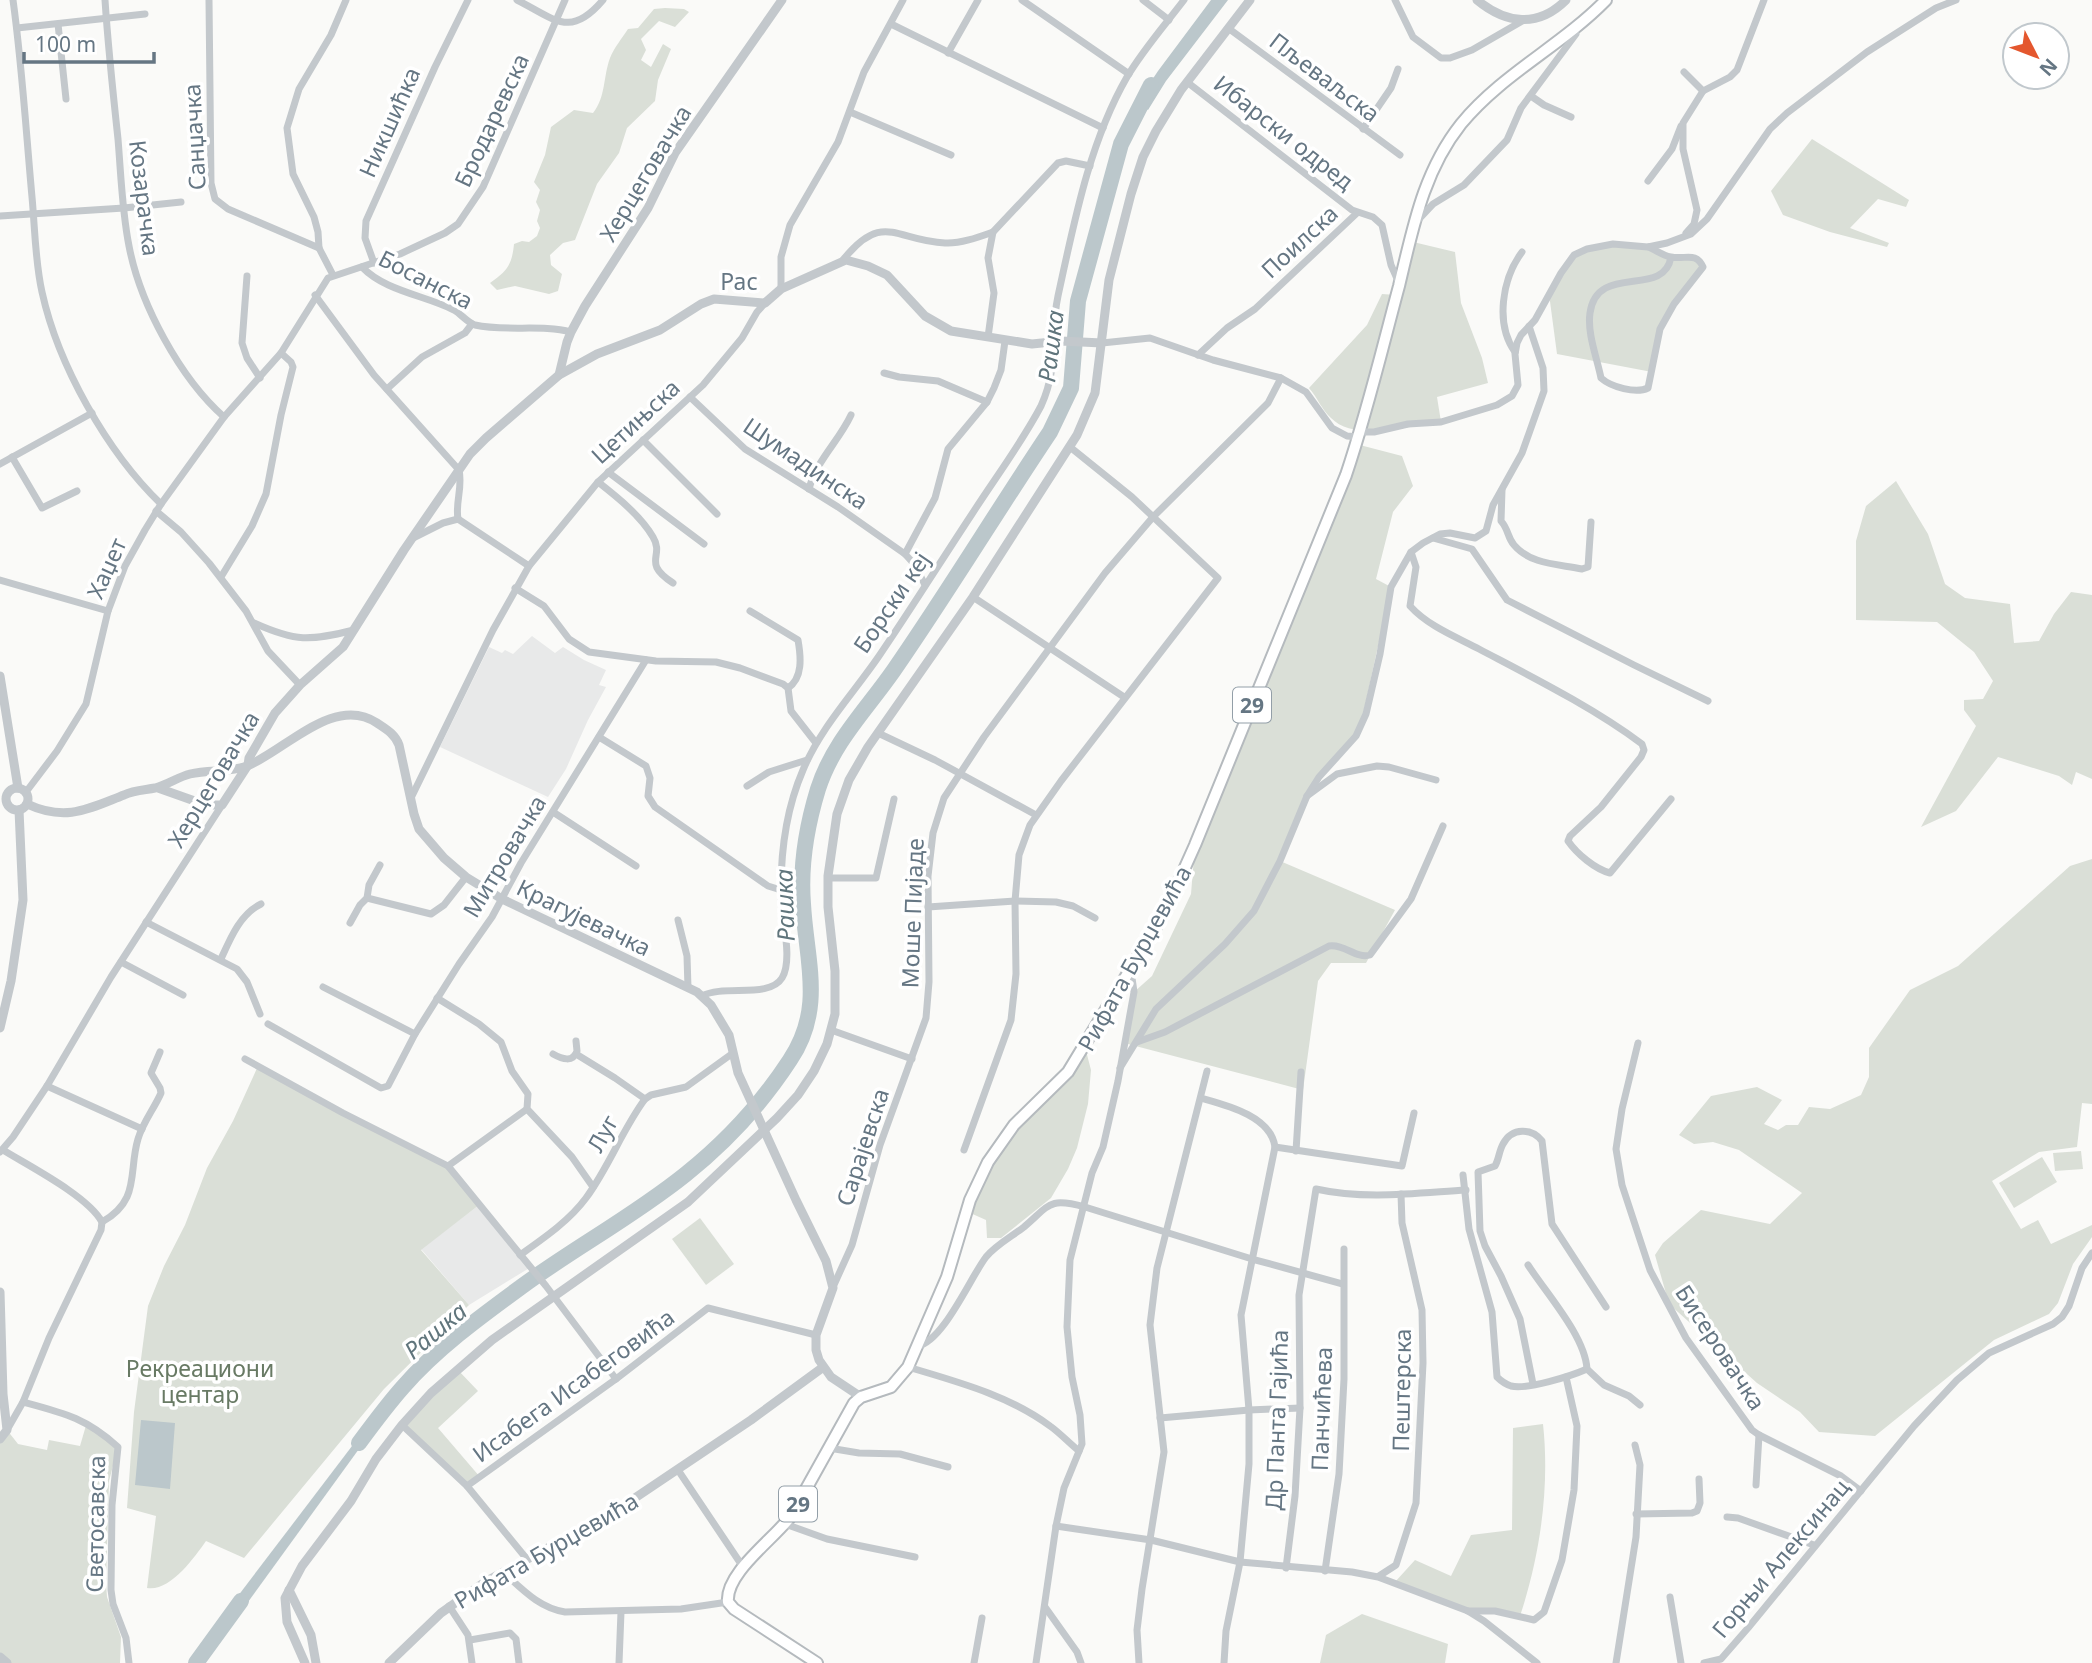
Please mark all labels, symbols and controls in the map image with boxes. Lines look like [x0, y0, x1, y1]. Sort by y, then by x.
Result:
scale bar [24, 21, 154, 65]
north arrow [2001, 21, 2071, 91]
street label: Пљеваљска [1263, 25, 1387, 129]
text: 100 m [35, 30, 96, 58]
street label: Бродаревска [446, 48, 536, 192]
text: N [2034, 53, 2063, 82]
street label: Никшићка [351, 62, 427, 182]
street label: Ибарски одред [1207, 67, 1361, 197]
street label: Санџачка [175, 83, 213, 191]
street label: Херцеговачка [592, 99, 698, 247]
street label: Козарачка [122, 138, 168, 258]
street label: Поилска [1254, 197, 1344, 285]
street label: Босанска [373, 242, 479, 316]
street label: Рас [720, 265, 758, 297]
water label: Рашка [1029, 308, 1071, 384]
street label: Цетињска [584, 372, 686, 470]
street label: Шумадинска [737, 409, 875, 517]
street label: Хаџет [79, 532, 134, 603]
street label: Борски кеј [845, 545, 937, 659]
road number: 29 [1233, 688, 1271, 722]
street label: Херцеговачка [160, 705, 266, 853]
street label: Митровачка [455, 789, 553, 923]
street label: Моше Пијаде [893, 837, 931, 989]
street label: Рифата Бурџевића [1070, 859, 1198, 1057]
water label: Рашка [766, 868, 802, 942]
street label: Крагујевачка [512, 871, 656, 963]
street label: Сарајевска [828, 1084, 896, 1210]
street label: Луг [579, 1109, 625, 1157]
street label: Бисеровачка [1668, 1278, 1774, 1416]
water label: Рашка [397, 1294, 474, 1366]
street label: Исабега Исабеговића [466, 1301, 680, 1469]
street label: Пештерска [1384, 1328, 1418, 1452]
street label: Др Панта Гајића [1257, 1329, 1295, 1511]
street label: Панчићева [1303, 1346, 1339, 1472]
park label: Рекреациони центар [126, 1352, 274, 1410]
street label: Светосавска [78, 1455, 112, 1593]
street label: Горњи Алексинац [1704, 1472, 1856, 1644]
street label: Рифата Бурџевића [448, 1484, 644, 1616]
road number: 29 [779, 1486, 817, 1522]

